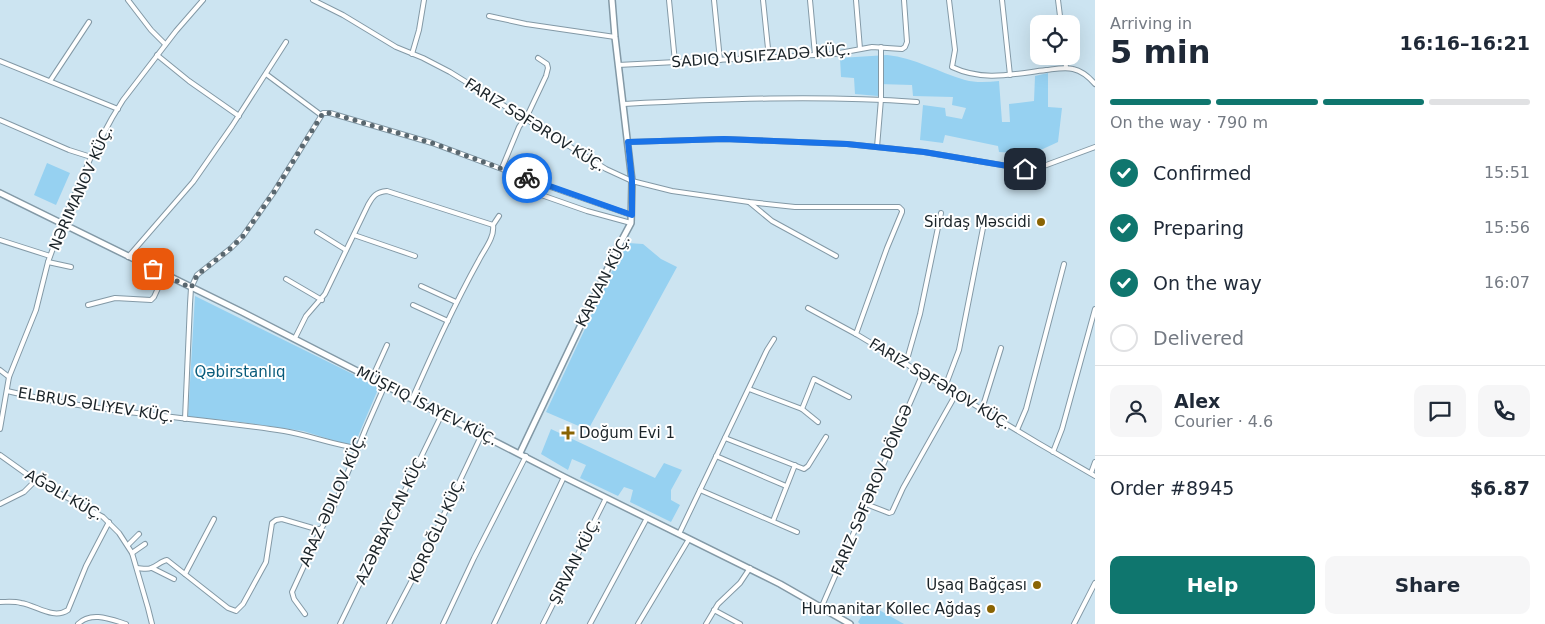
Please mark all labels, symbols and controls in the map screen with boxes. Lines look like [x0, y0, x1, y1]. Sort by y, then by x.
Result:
text: Arriving in [1110, 14, 1192, 33]
map controls [1030, 15, 1080, 65]
button: locate [1030, 15, 1080, 65]
text: 16:16–16:21 [1400, 32, 1530, 54]
text: 5 min [1110, 33, 1211, 71]
street label: SADIQ YUSIFZADƏ KÜÇ. [671, 40, 851, 71]
street label: FARIZ SƏFƏROV KÜÇ. [462, 74, 609, 176]
text: On the way · 790 m [1110, 113, 1268, 132]
street label: NƏRIMANOV KÜÇ. [45, 122, 117, 253]
pin [1004, 148, 1046, 190]
courier [502, 153, 552, 203]
icon: home [1011, 155, 1039, 183]
icon: check [1110, 159, 1138, 187]
text: Confirmed [1153, 162, 1252, 184]
text: 15:51 [1484, 163, 1530, 182]
icon: bike [513, 164, 541, 192]
place label: Sirdaş Məscidi [924, 213, 1031, 231]
icon: check [1110, 214, 1138, 242]
marker: Sirdaş Məscidi [1035, 216, 1047, 228]
text: Preparing [1153, 217, 1244, 239]
text: 15:56 [1484, 218, 1530, 237]
street label: KARVAN KÜÇ. [571, 232, 634, 330]
pin [132, 248, 174, 290]
icon: bag [139, 255, 167, 283]
icon: check [1110, 269, 1138, 297]
text: On the way [1153, 272, 1262, 294]
text: 16:07 [1484, 273, 1530, 292]
text: Delivered [1153, 327, 1244, 349]
street label: FARIZ SƏFƏROV KÜÇ. [866, 334, 1015, 433]
street label: MÜŞFIQ İSAYEV KÜÇ. [354, 362, 501, 449]
park label: Qəbirstanlıq [194, 363, 286, 381]
street label: ELBRUS ƏLIYEV KÜÇ. [17, 383, 175, 426]
button: person [1110, 385, 1162, 437]
button: chat [1414, 385, 1466, 437]
button: phone [1478, 385, 1530, 437]
text: Alex [1174, 390, 1220, 412]
street label: FARIZ SƏFƏROV DÖNGƏ [827, 401, 916, 578]
text: Courier · 4.6 [1174, 412, 1273, 431]
place label: Doğum Evi 1 [579, 424, 675, 442]
marker: Doğum Evi 1 [561, 426, 575, 440]
street label: ARAZ ƏDILOV KÜÇ. [295, 431, 370, 569]
street label: AZƏRBAYCAN KÜÇ. [351, 450, 430, 587]
street label: AĞƏLI KÜÇ. [22, 465, 107, 524]
street label: KOROĞLU KÜÇ. [404, 474, 469, 585]
text: Order #8945 [1110, 477, 1234, 499]
text: $6.87 [1470, 477, 1530, 499]
street label: ŞIRVAN KÜÇ. [545, 514, 605, 607]
button: Help [1110, 556, 1315, 614]
button: Share [1325, 556, 1530, 614]
place label: Uşaq Bağçası [926, 576, 1027, 594]
marker: Uşaq Bağçası [1031, 579, 1043, 591]
place label: Humanitar Kollec Ağdaş [802, 600, 981, 618]
marker: Humanitar Kollec Ağdaş [985, 603, 997, 615]

